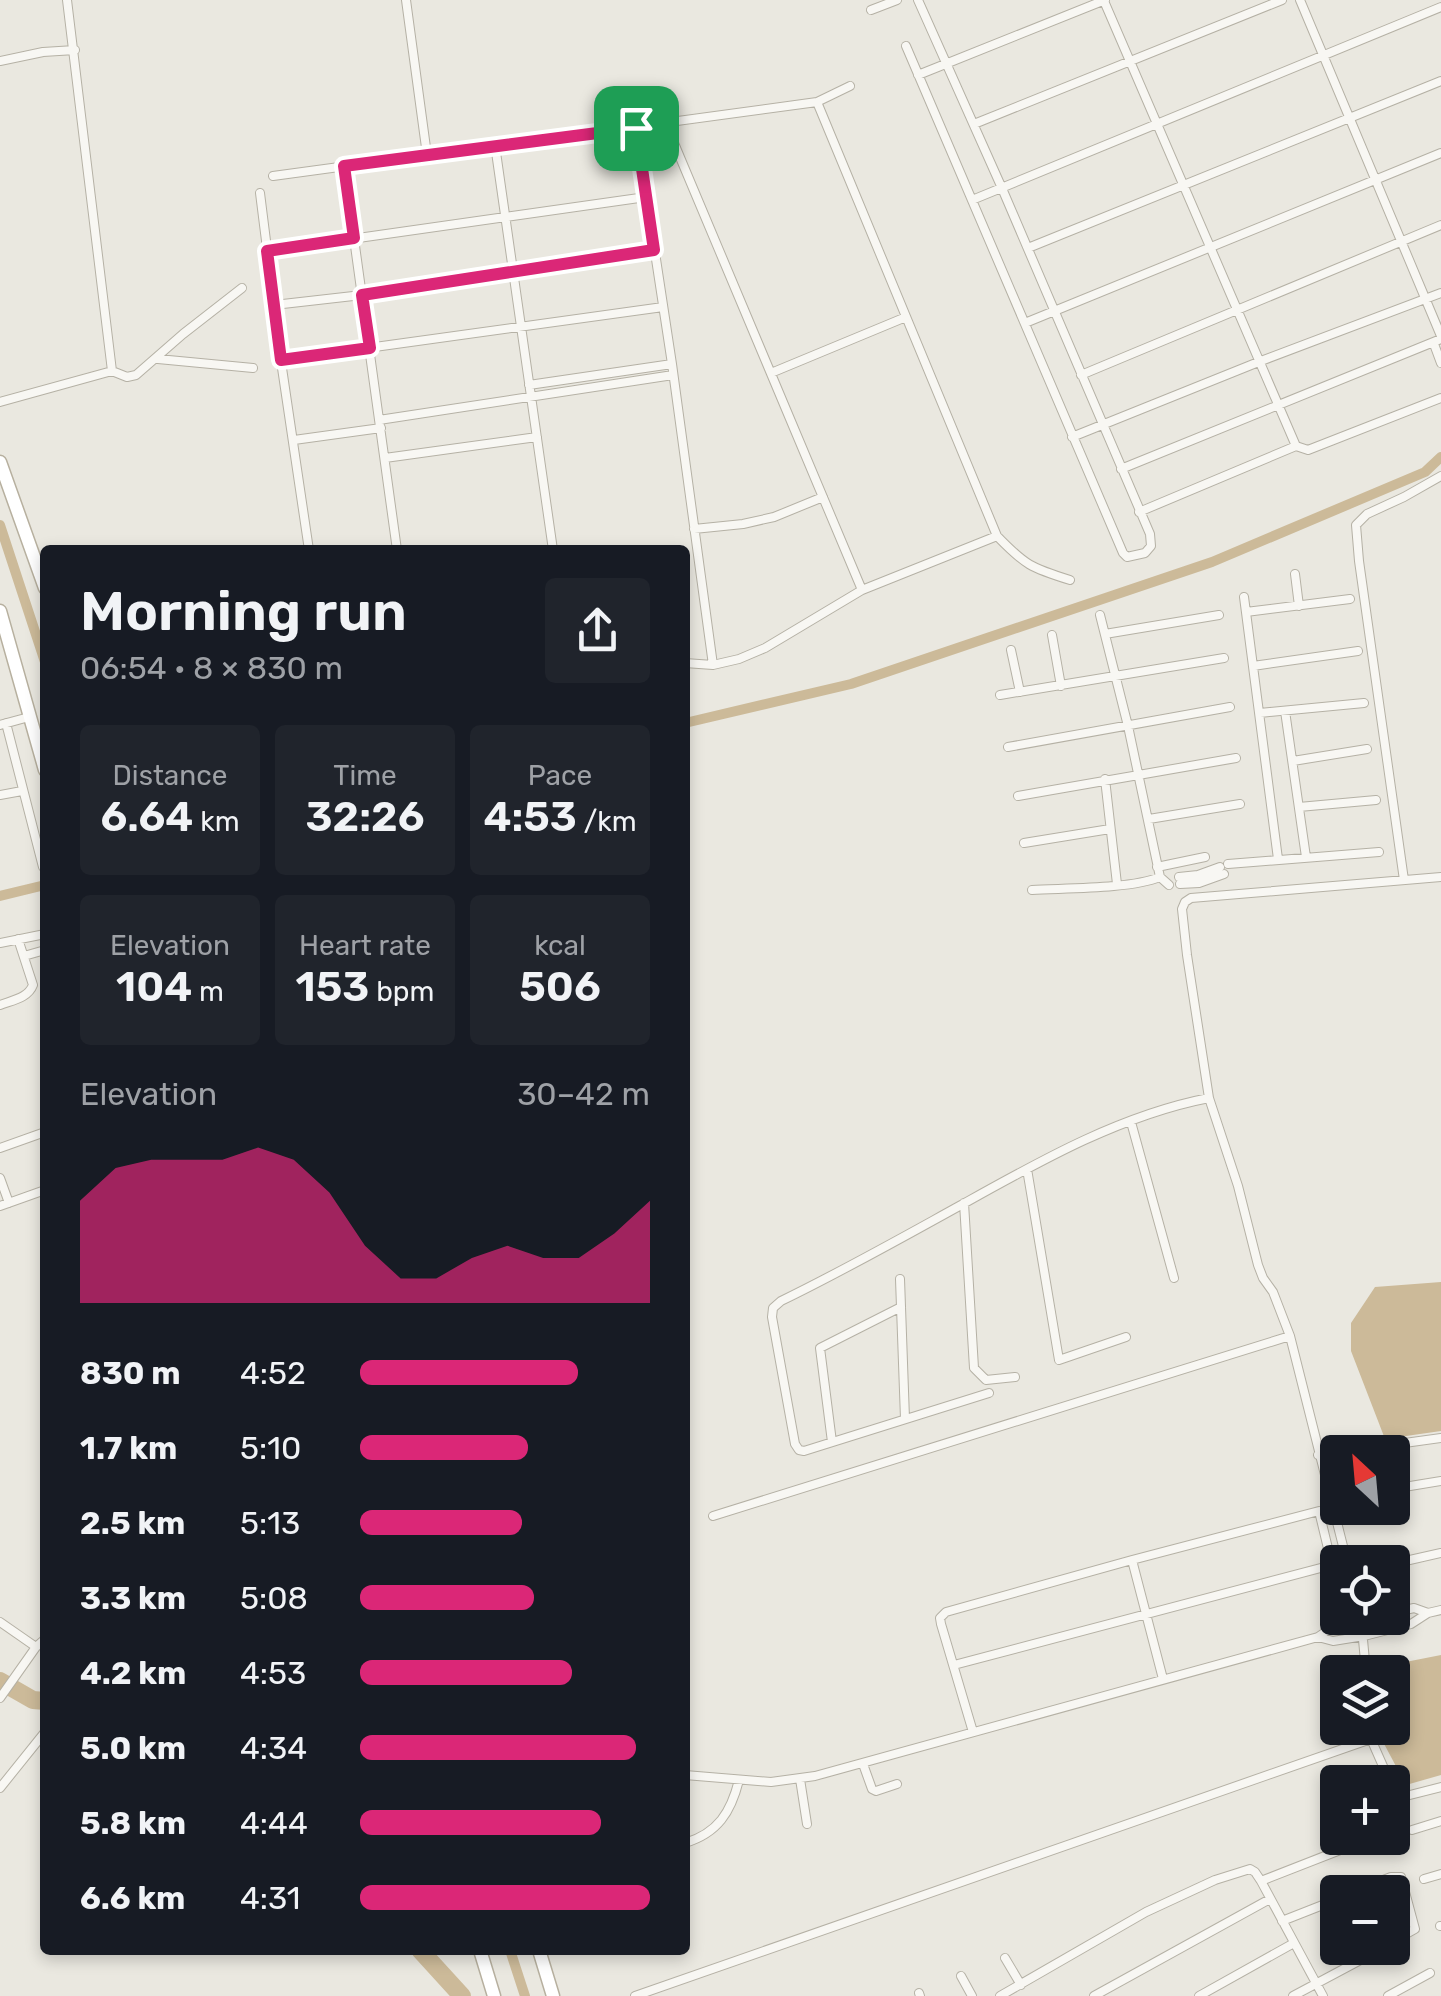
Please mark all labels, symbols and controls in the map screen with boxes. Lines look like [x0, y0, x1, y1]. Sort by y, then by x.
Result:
pin [594, 86, 679, 171]
icon: arrive [609, 101, 664, 156]
button: share [545, 578, 650, 683]
text: Morning run [80, 579, 407, 644]
text: 06:54 · 8 × 830 m [80, 649, 343, 687]
text: Distance [113, 759, 227, 792]
text: Time [333, 759, 397, 792]
text: Pace [528, 759, 592, 792]
text: 6.64 [100, 792, 193, 842]
text: 32:26 [306, 792, 425, 842]
text: 4:53 [483, 792, 577, 842]
text: km [193, 805, 240, 838]
text: /km [577, 805, 637, 838]
text: Elevation [110, 929, 230, 962]
text: Heart rate [299, 929, 431, 962]
text: kcal [534, 929, 586, 962]
text: 104 [116, 962, 192, 1012]
text: 153 [296, 962, 369, 1012]
text: 506 [519, 962, 601, 1012]
text: m [192, 975, 224, 1008]
text: bpm [369, 975, 434, 1008]
text: Elevation [80, 1075, 217, 1113]
text: 30–42 m [517, 1075, 650, 1113]
text: 830 m [80, 1354, 181, 1392]
text: 4:52 [240, 1354, 306, 1392]
text: 1.7 km [80, 1429, 177, 1467]
text: 5:10 [240, 1429, 301, 1467]
north arrow [1320, 1435, 1410, 1525]
map controls [1320, 1435, 1410, 1965]
text: 2.5 km [80, 1504, 185, 1542]
text: 5:13 [240, 1504, 300, 1542]
button: locate [1320, 1545, 1410, 1635]
text: 3.3 km [80, 1579, 186, 1617]
text: 5:08 [240, 1579, 308, 1617]
text: 4.2 km [80, 1654, 186, 1692]
text: 4:53 [240, 1654, 306, 1692]
button: layers [1320, 1655, 1410, 1745]
text: 5.0 km [80, 1729, 186, 1767]
text: 4:34 [240, 1729, 307, 1767]
button: + [1320, 1765, 1410, 1855]
text: 5.8 km [80, 1804, 186, 1842]
text: 4:44 [240, 1804, 308, 1842]
button: − [1320, 1875, 1410, 1965]
text: 6.6 km [80, 1879, 185, 1917]
text: 4:31 [240, 1879, 300, 1917]

